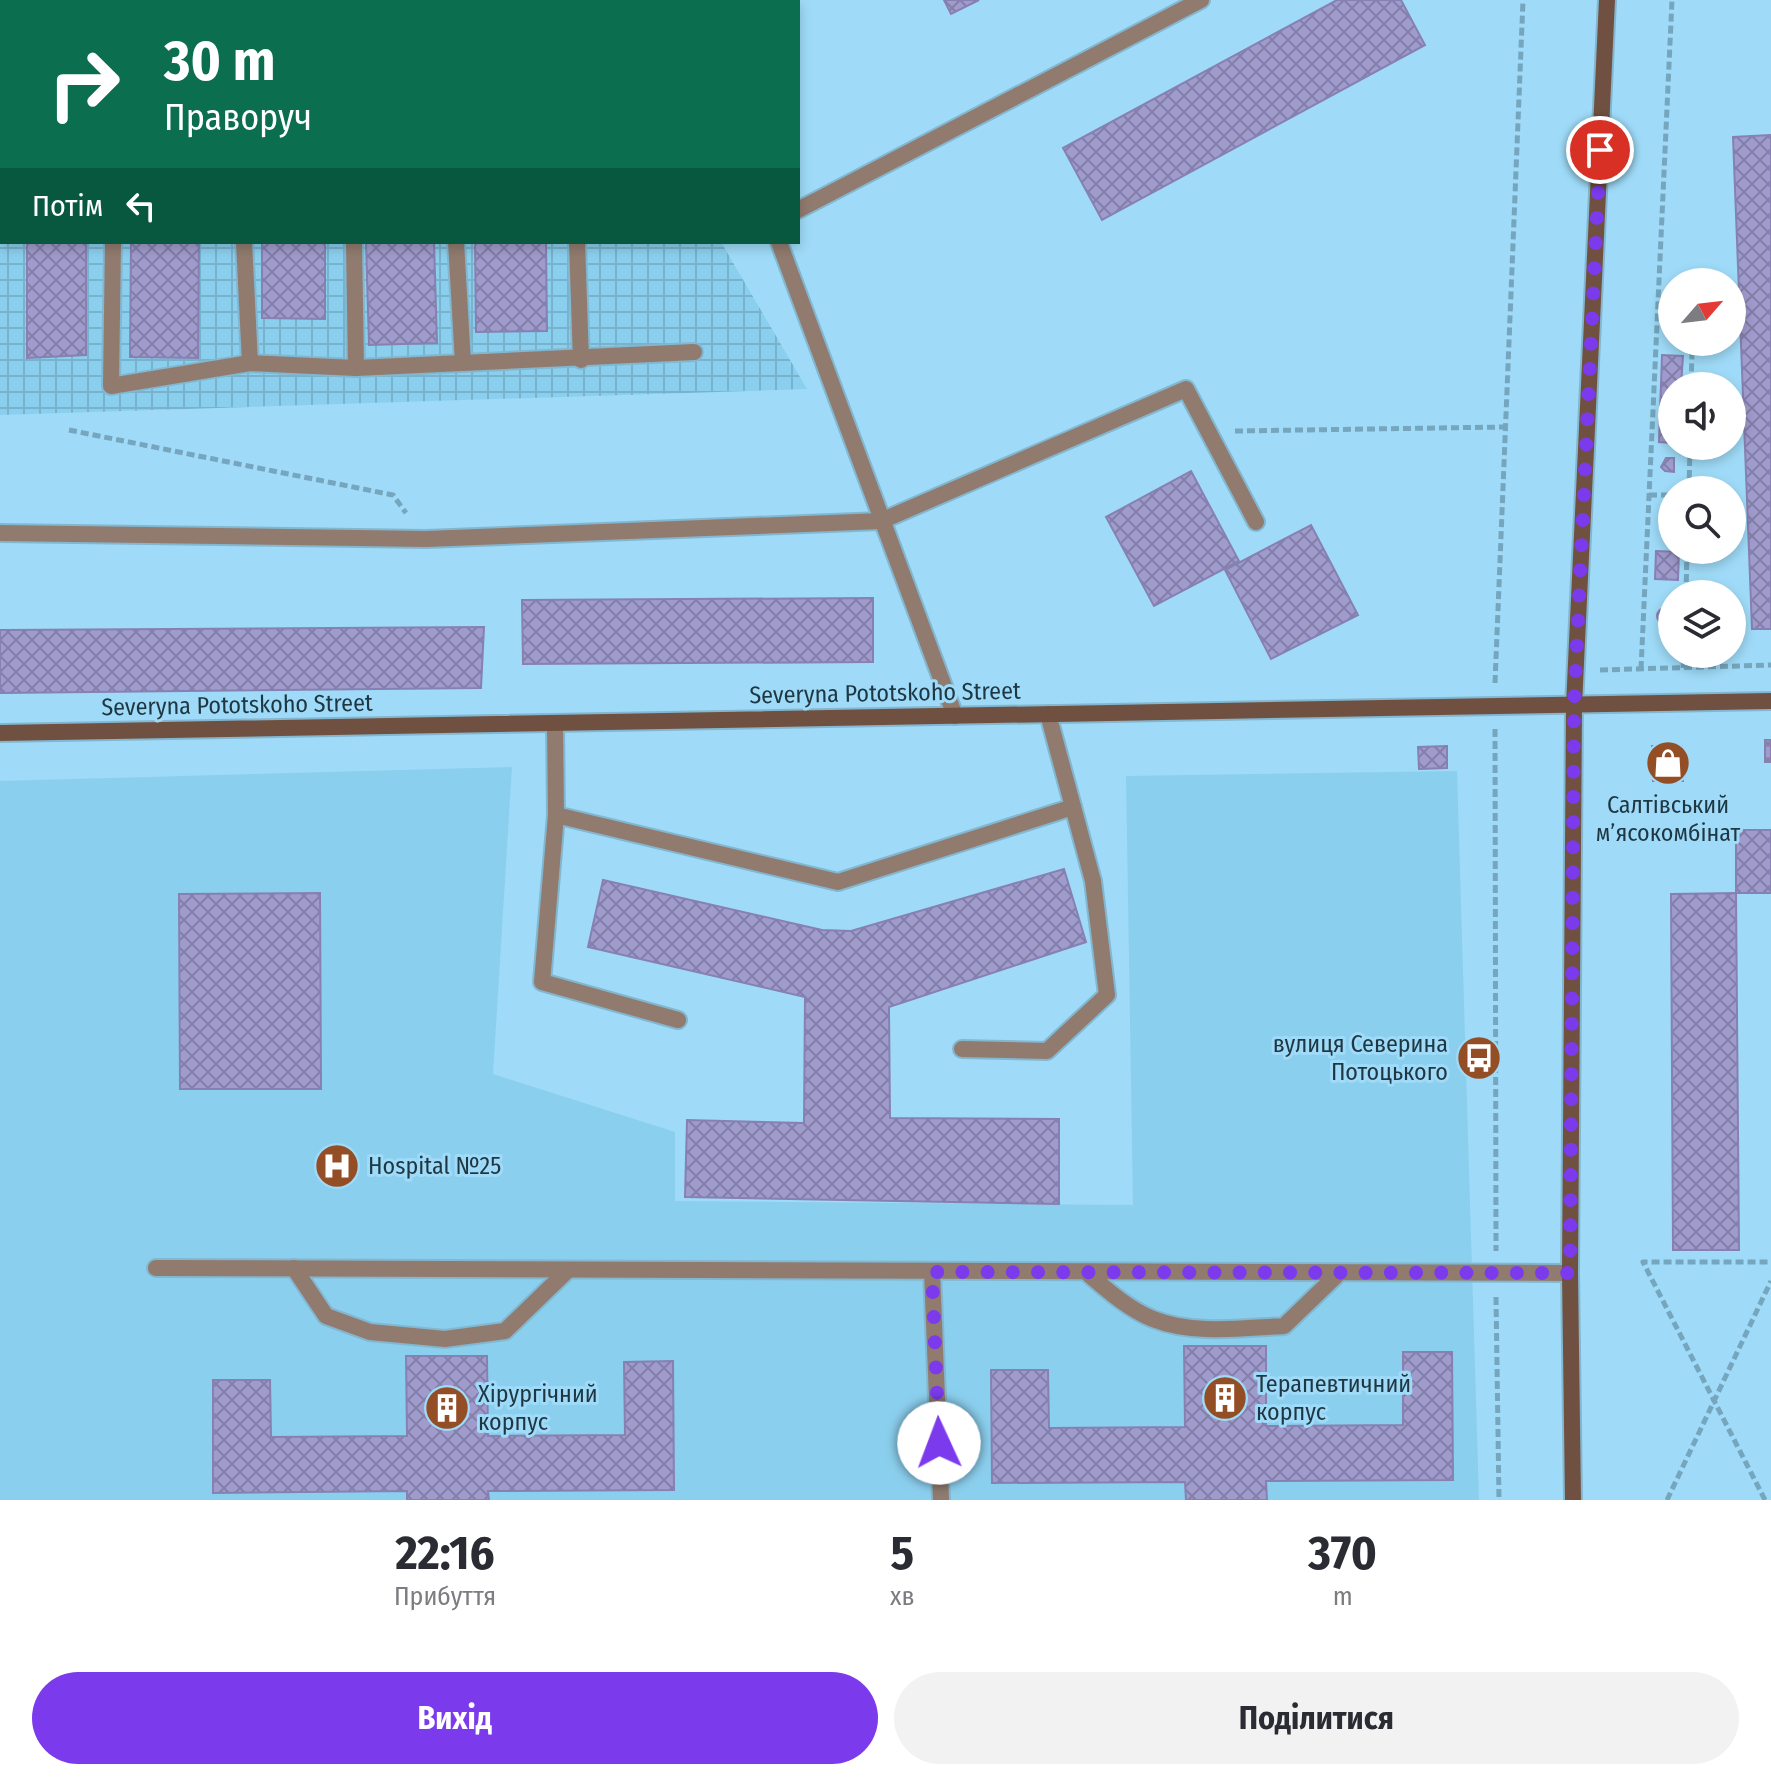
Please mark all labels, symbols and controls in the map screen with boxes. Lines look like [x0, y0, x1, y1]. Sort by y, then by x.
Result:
text: 30 m [164, 28, 275, 95]
icon: right [32, 32, 136, 136]
text: Праворуч [164, 96, 312, 140]
pin [1566, 116, 1634, 184]
icon: arrive [1578, 128, 1622, 172]
icon: left [119, 184, 163, 228]
text: Потім [32, 188, 103, 224]
north arrow [1658, 268, 1746, 356]
map controls [1658, 268, 1746, 668]
button: sound [1658, 372, 1746, 460]
button: search [1658, 476, 1746, 564]
button: layers [1658, 580, 1746, 668]
street label: Severyna Pototskoho Street [749, 677, 1021, 709]
street label: Severyna Pototskoho Street [101, 689, 373, 721]
shop icon: Салтівський мʼясокомбінат [1644, 739, 1692, 787]
place label: Салтівський мʼясокомбінат [1596, 791, 1741, 847]
place label: вулиця Северина Потоцького [1273, 1030, 1448, 1086]
bus stop icon: вулиця Северина Потоцького [1455, 1034, 1503, 1082]
hospital icon: Hospital №25 [313, 1142, 361, 1190]
place label: Hospital №25 [368, 1152, 501, 1180]
place label: Терапевтичний корпус [1256, 1370, 1411, 1426]
building icon: Терапевтичний корпус [1201, 1374, 1249, 1422]
place label: Хірургічний корпус [478, 1380, 598, 1436]
building icon: Хірургічний корпус [423, 1384, 471, 1432]
position arrow [897, 1401, 981, 1485]
text: 22:16 [395, 1524, 495, 1582]
text: 5 [890, 1524, 914, 1582]
text: 370 [1308, 1524, 1377, 1582]
text: Прибуття [394, 1581, 496, 1612]
text: хв [890, 1581, 914, 1612]
text: m [1333, 1581, 1353, 1612]
button: Вихід [32, 1672, 878, 1764]
button: Поділитися [894, 1672, 1739, 1764]

